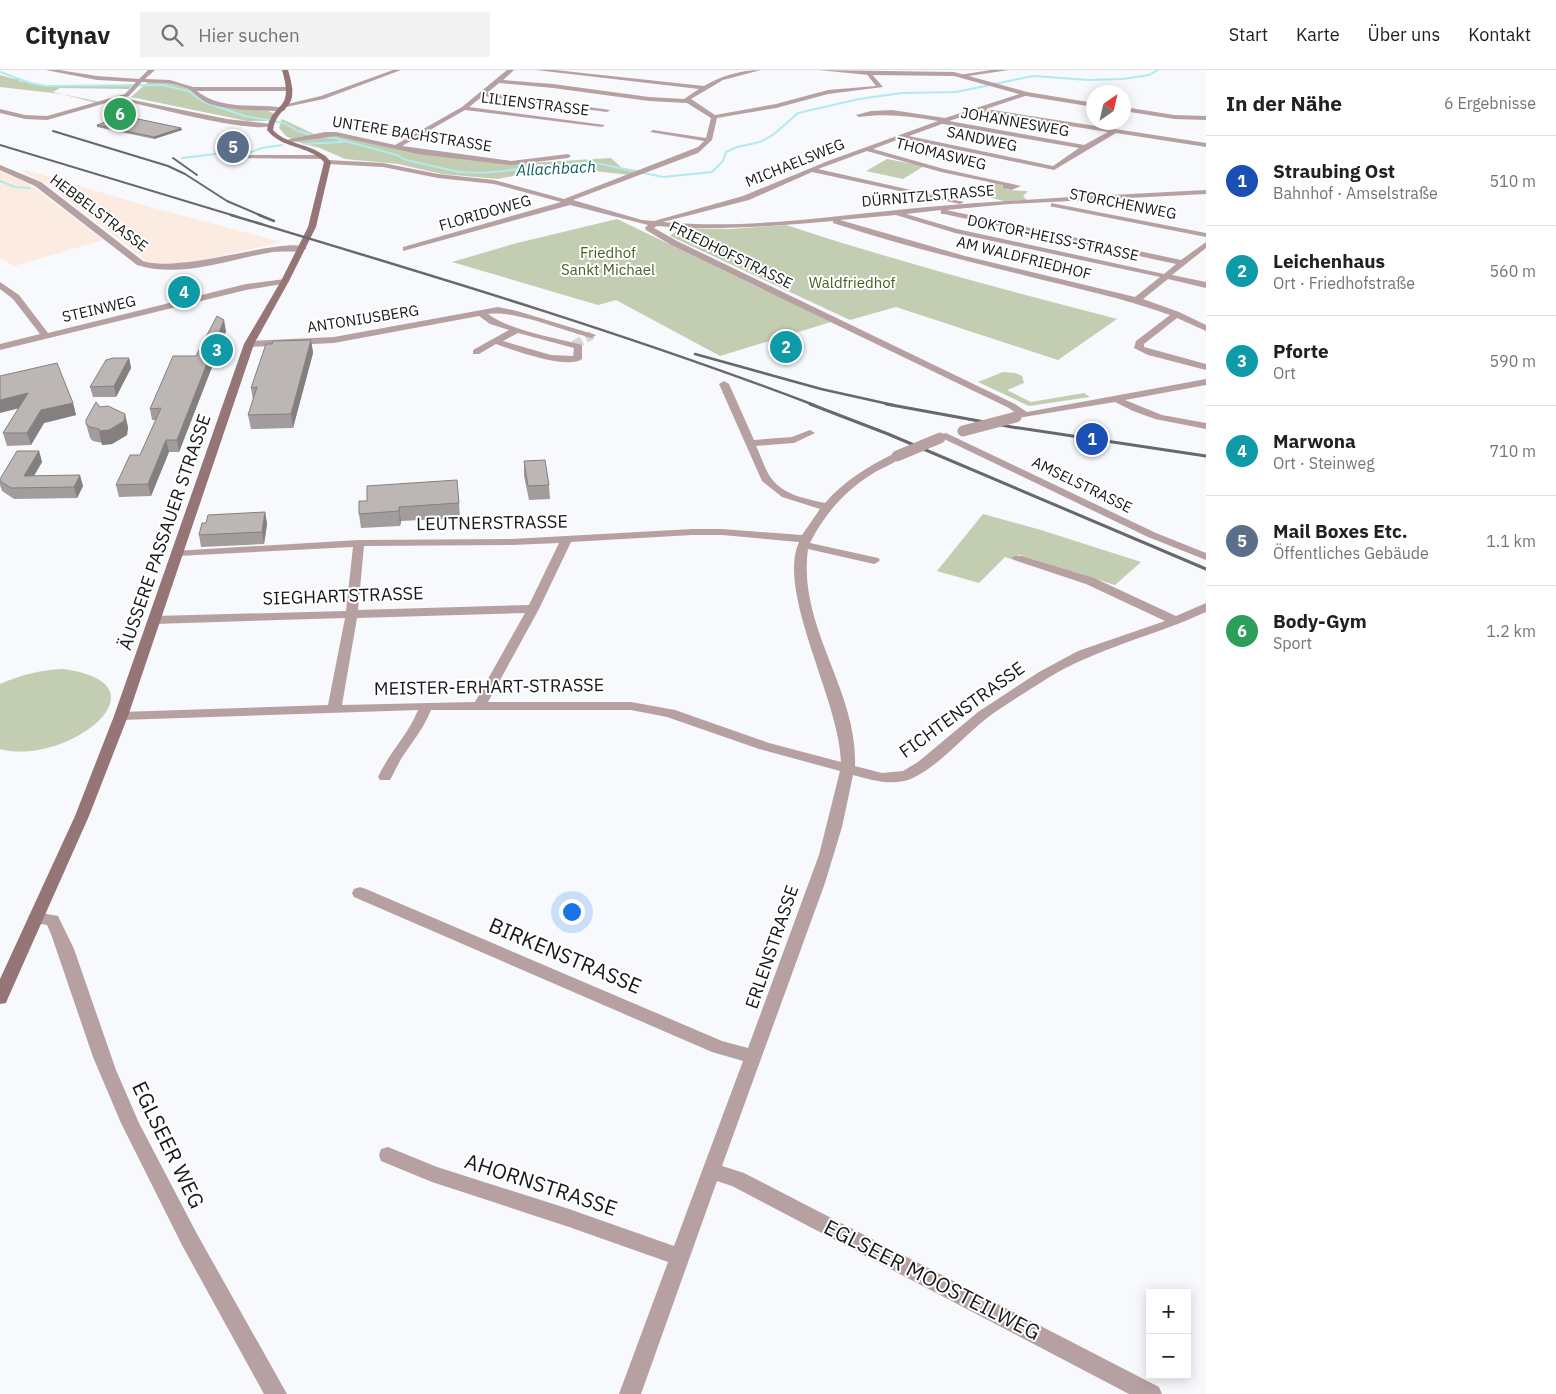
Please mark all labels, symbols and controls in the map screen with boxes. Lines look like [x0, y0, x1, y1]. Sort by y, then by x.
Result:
search box [140, 12, 490, 57]
text: Citynav [25, 19, 110, 51]
icon: search [158, 21, 186, 49]
text: Hier suchen [198, 23, 300, 47]
text: Start [1229, 23, 1268, 46]
text: Karte [1296, 23, 1340, 46]
text: Über uns [1368, 23, 1440, 46]
text: Kontakt [1468, 23, 1531, 46]
north arrow [1086, 85, 1131, 130]
street label: LILIENSTRASSE [480, 87, 590, 120]
text: In der Nähe [1226, 89, 1342, 117]
text: 6 Ergebnisse [1444, 93, 1536, 113]
pin: 6 [104, 95, 136, 133]
street label: JOHANNESWEG [959, 103, 1071, 140]
street label: UNTERE BACHSTRASSE [331, 112, 493, 156]
street label: SANDWEG [945, 122, 1019, 155]
pin: 5 [217, 128, 249, 166]
street label: THOMASWEG [894, 133, 988, 174]
street label: MICHAELSWEG [742, 134, 847, 191]
water label: Allachbach [515, 156, 596, 180]
text: Straubing Ost [1273, 159, 1395, 183]
street label: HEBBELSTRASSE [47, 170, 152, 256]
text: 1 [1237, 171, 1247, 191]
text: 510 m [1489, 171, 1536, 191]
street label: DÜRNITZLSTRASSE [861, 180, 995, 211]
text: Bahnhof · Amselstraße [1273, 183, 1438, 203]
street label: STORCHENWEG [1068, 184, 1178, 223]
street label: FLORIDOWEG [437, 190, 533, 235]
street label: DOKTOR-HEISS-STRASSE [966, 210, 1141, 265]
street label: FRIEDHOFSTRASSE [666, 216, 796, 293]
street label: AM WALDFRIEDHOF [955, 232, 1093, 283]
park label: Friedhof Sankt Michael [561, 243, 655, 279]
text: Leichenhaus [1273, 249, 1385, 273]
text: 2 [1237, 261, 1247, 281]
text: 560 m [1489, 261, 1536, 281]
pin: 4 [168, 273, 200, 311]
park label: Waldfriedhof [809, 273, 896, 292]
text: Ort · Friedhofstraße [1273, 273, 1415, 293]
street label: STEINWEG [60, 291, 138, 326]
street label: ANTONIUSBERG [306, 300, 420, 337]
pin: 2 [770, 328, 802, 366]
pin: 3 [201, 331, 233, 369]
text: Pforte [1273, 339, 1329, 363]
text: 3 [1237, 351, 1247, 371]
text: 590 m [1489, 351, 1536, 371]
text: Ort [1273, 363, 1296, 383]
street label: ÄUSSERE PASSAUER STRASSE [113, 411, 216, 653]
pin: 1 [1076, 420, 1108, 458]
text: Marwona [1273, 429, 1356, 453]
text: 4 [1237, 441, 1247, 461]
text: 710 m [1489, 441, 1536, 461]
street label: AMSELSTRASSE [1029, 452, 1135, 517]
text: Ort · Steinweg [1273, 453, 1375, 473]
street label: LEUTNERSTRASSE [416, 510, 568, 535]
text: Mail Boxes Etc. [1273, 519, 1408, 543]
text: 5 [1237, 531, 1247, 551]
text: 1.1 km [1486, 531, 1536, 551]
text: Öffentliches Gebäude [1273, 543, 1429, 563]
street label: SIEGHARTSTRASSE [262, 581, 424, 610]
text: Body-Gym [1273, 609, 1367, 633]
text: 6 [1237, 621, 1247, 641]
text: 1.2 km [1486, 621, 1536, 641]
text: Sport [1273, 633, 1312, 653]
street label: FICHTENSTRASSE [894, 656, 1029, 763]
street label: MEISTER-ERHART-STRASSE [374, 673, 604, 700]
street label: ERLENSTRASSE [740, 882, 803, 1012]
your location [559, 899, 585, 925]
street label: BIRKENSTRASSE [485, 910, 646, 1000]
street label: EGLSEER WEG [126, 1076, 212, 1213]
street label: AHORNSTRASSE [461, 1146, 621, 1222]
street label: EGLSEER MOOSTEILWEG [819, 1212, 1045, 1346]
map controls [1146, 1289, 1191, 1379]
button: + [1146, 1289, 1191, 1334]
button: − [1146, 1334, 1191, 1379]

